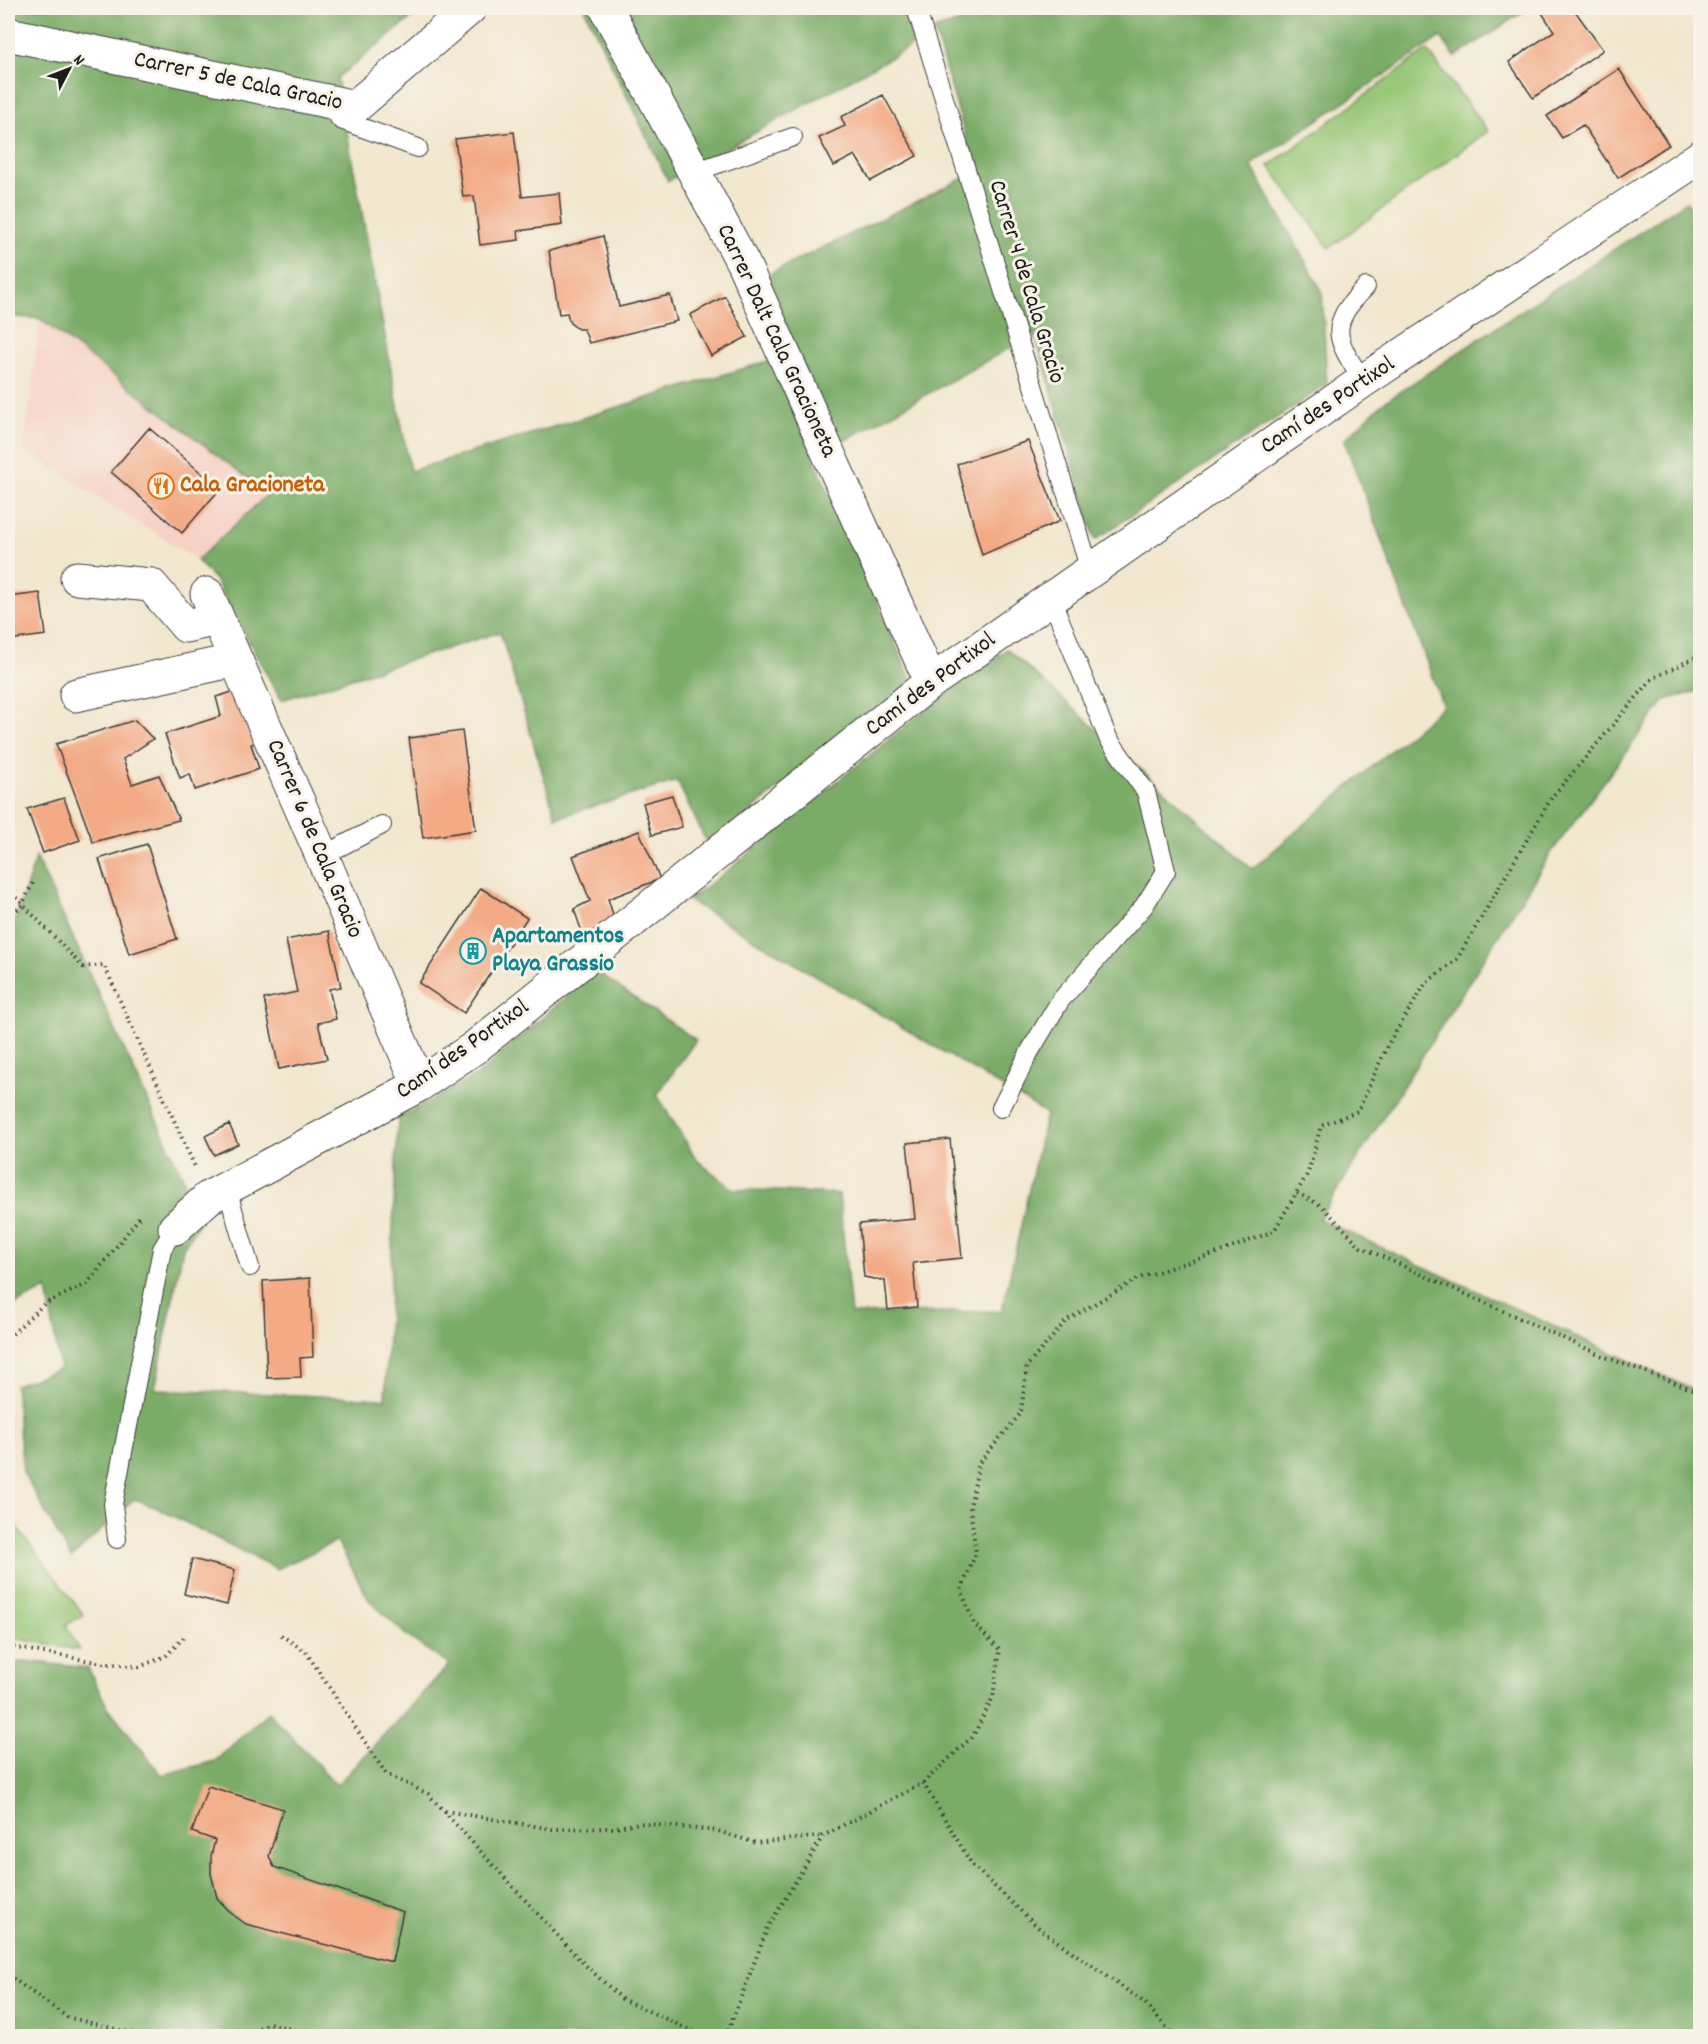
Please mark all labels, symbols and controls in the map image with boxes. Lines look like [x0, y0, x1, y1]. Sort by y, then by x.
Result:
north arrow [39, 39, 99, 99]
street label: Carrer 5 de Cala Gracio [131, 43, 345, 121]
text: N [67, 50, 90, 71]
street label: Carrer 4 de Cala Gracio [979, 176, 1073, 388]
street label: Carrer Dalt Cala Gracioneta [707, 219, 845, 464]
street label: Camí des Portixol [1254, 348, 1402, 464]
place label: Cala Gracioneta [180, 469, 325, 503]
restaurant icon: Cala Gracioneta [146, 471, 176, 501]
street label: Camí des Portixol [858, 624, 1004, 746]
street label: Carrer 6 de Cala Gracio [257, 734, 371, 944]
place label: Apartamentos Playa Grassio [492, 920, 624, 982]
building icon: Apartamentos Playa Grassio [458, 936, 488, 966]
street label: Camí des Portixol [389, 991, 537, 1109]

